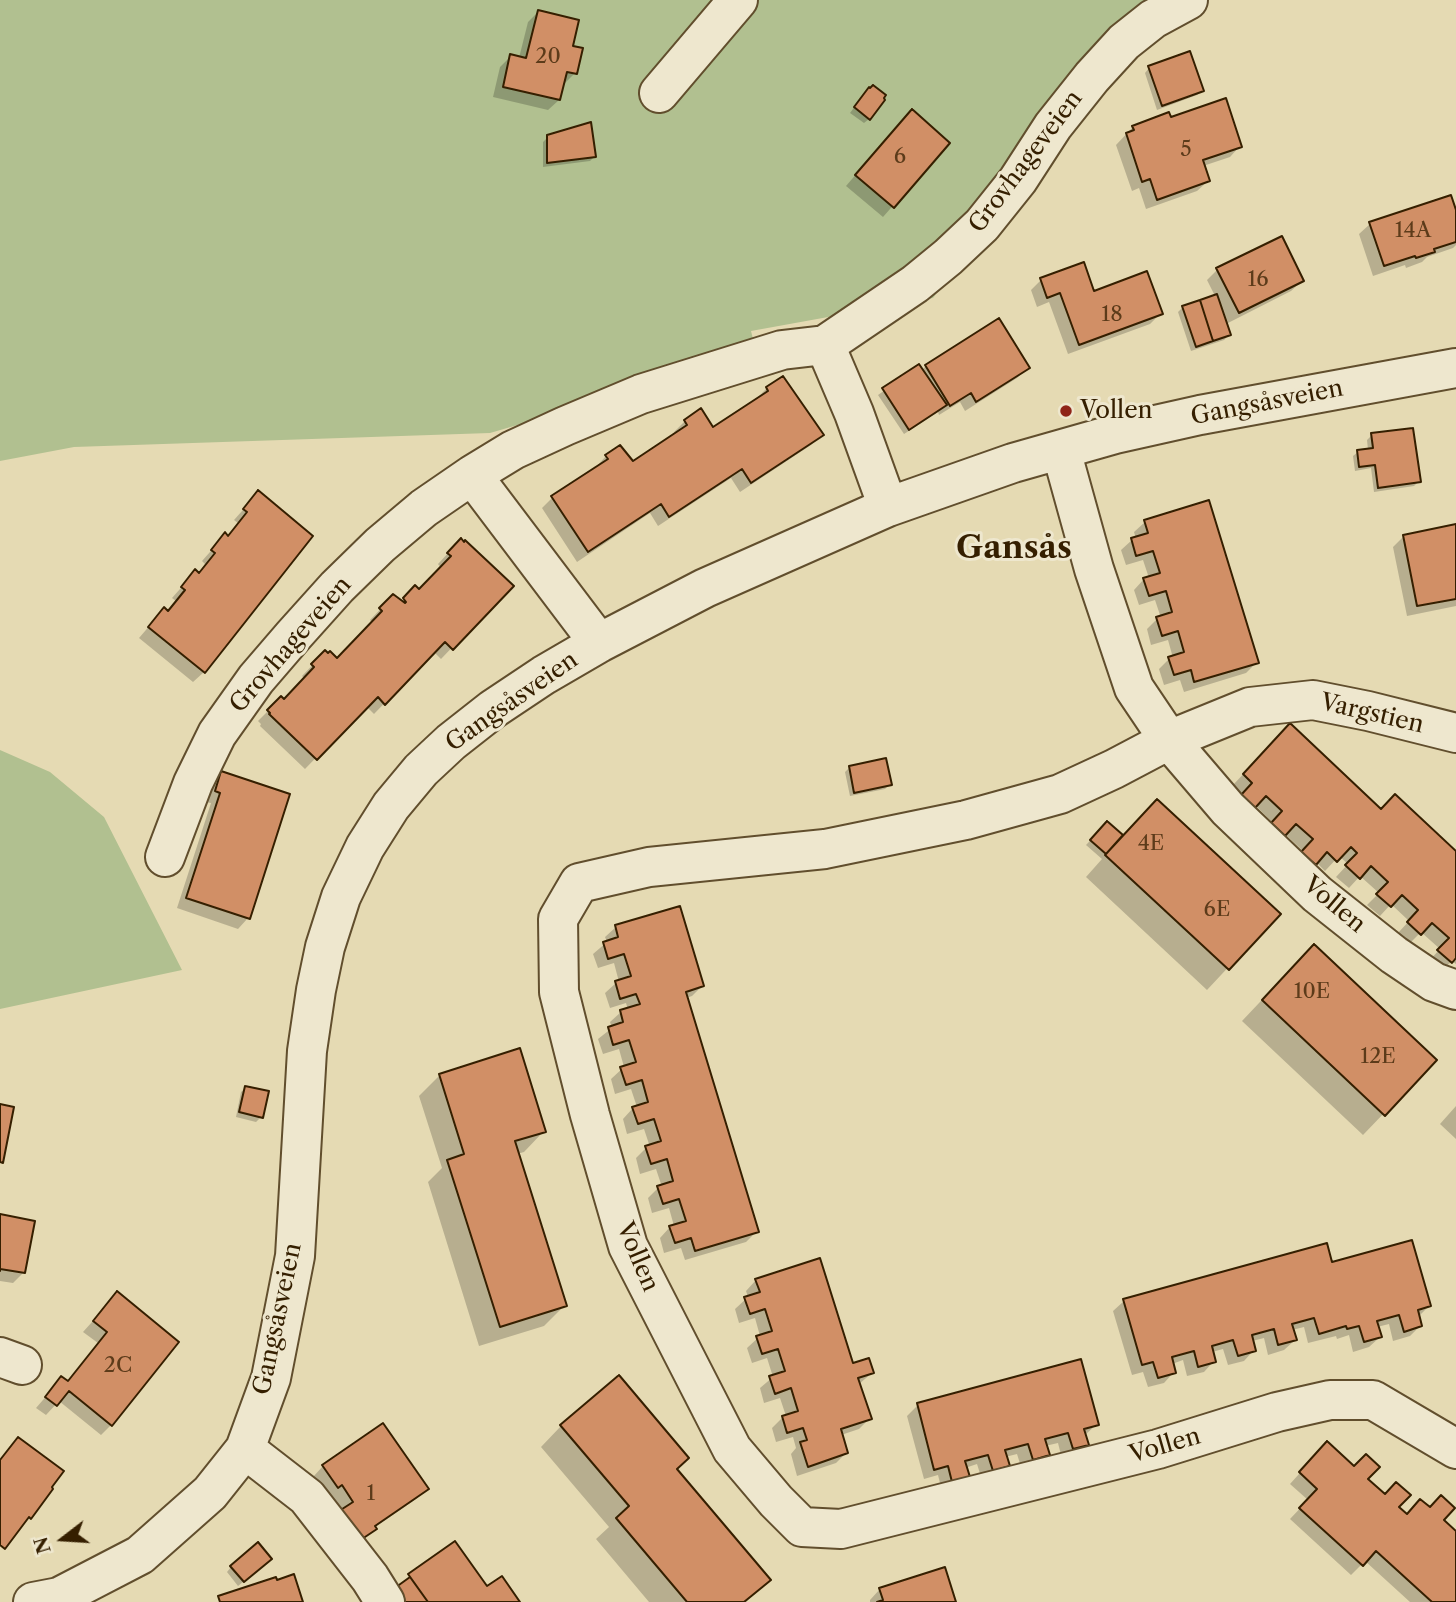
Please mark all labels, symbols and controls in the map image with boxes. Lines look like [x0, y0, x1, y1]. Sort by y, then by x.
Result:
house number: 20 [535, 44, 561, 70]
street label: Grovhageveien [963, 85, 1089, 239]
house number: 5 [1180, 137, 1192, 163]
house number: 6 [894, 144, 906, 170]
house number: 14A [1395, 218, 1431, 244]
house number: 16 [1247, 267, 1269, 293]
house number: 18 [1101, 302, 1123, 328]
street label: Gangsåsveien [1188, 374, 1346, 432]
place label: Vollen [1080, 397, 1153, 425]
marker: Vollen [1058, 403, 1074, 419]
district label: Gansås [956, 530, 1072, 568]
street label: Grovhageveien [224, 571, 358, 719]
street label: Gangsåsveien [440, 646, 584, 758]
street label: Vargstien [1318, 688, 1426, 740]
house number: 4E [1138, 831, 1164, 857]
street label: Vollen [1297, 871, 1371, 939]
house number: 6E [1204, 897, 1230, 923]
house number: 10E [1294, 979, 1330, 1005]
house number: 12E [1360, 1044, 1396, 1070]
street label: Vollen [610, 1218, 664, 1296]
street label: Gangsåsveien [248, 1240, 308, 1398]
house number: 2C [104, 1353, 132, 1379]
street label: Vollen [1126, 1422, 1204, 1470]
house number: 1 [367, 1481, 375, 1507]
north arrow [28, 1504, 98, 1574]
text: N [29, 1534, 56, 1557]

